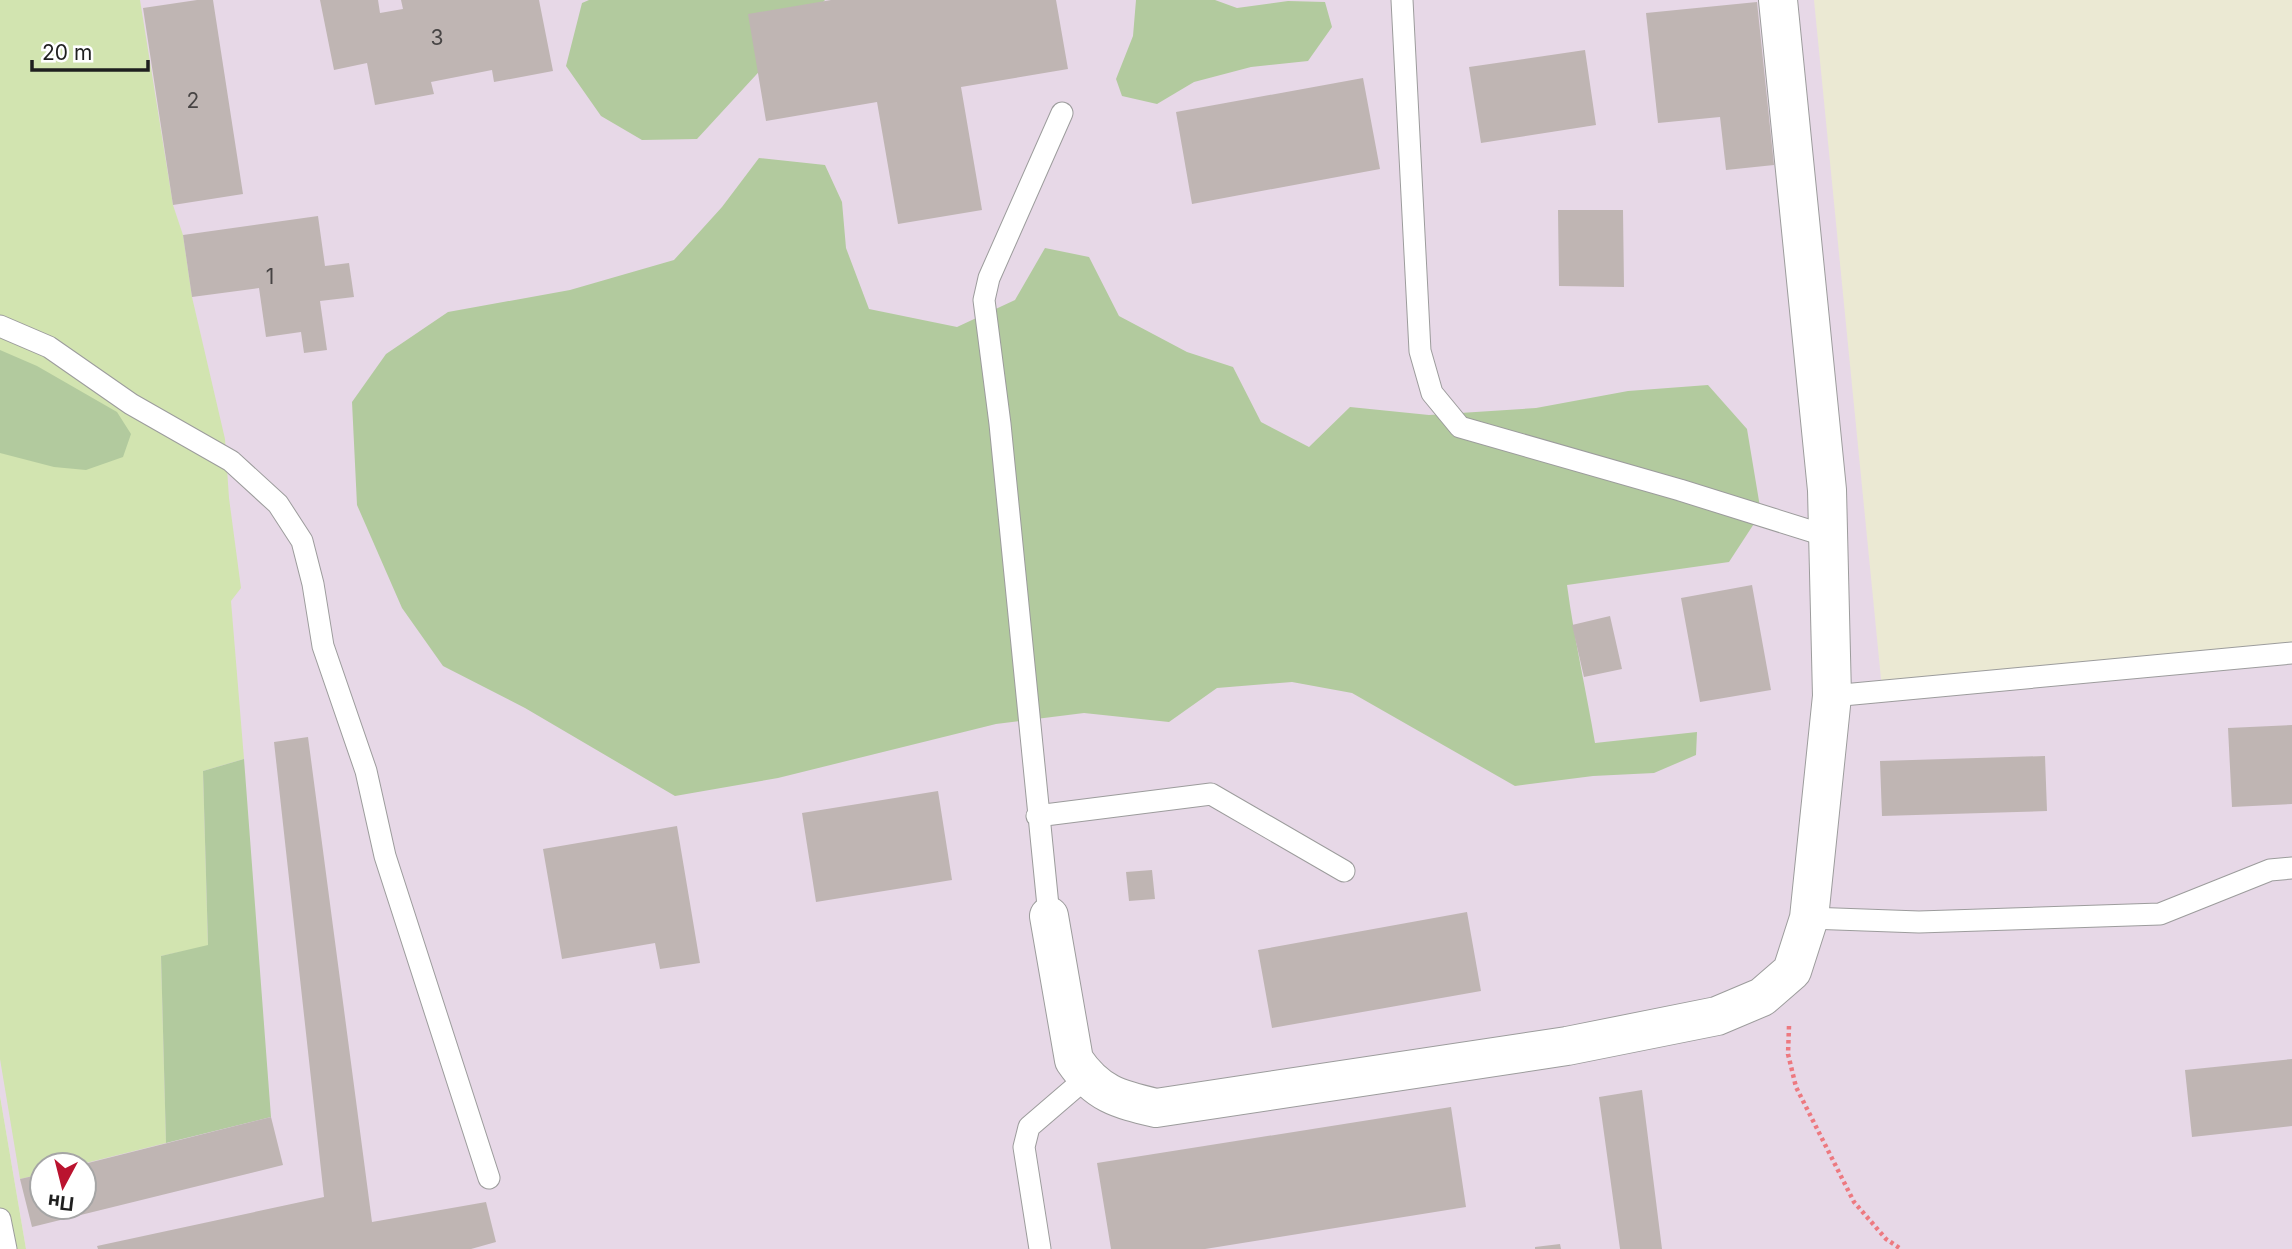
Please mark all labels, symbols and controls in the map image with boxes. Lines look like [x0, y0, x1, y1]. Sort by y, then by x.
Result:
house number: 3 [431, 25, 443, 50]
scale bar [32, 28, 147, 72]
text: 20 m [42, 40, 92, 65]
house number: 2 [187, 88, 199, 113]
house number: 1 [266, 264, 274, 289]
north arrow [28, 1151, 98, 1221]
text: Пн [47, 1189, 75, 1215]

